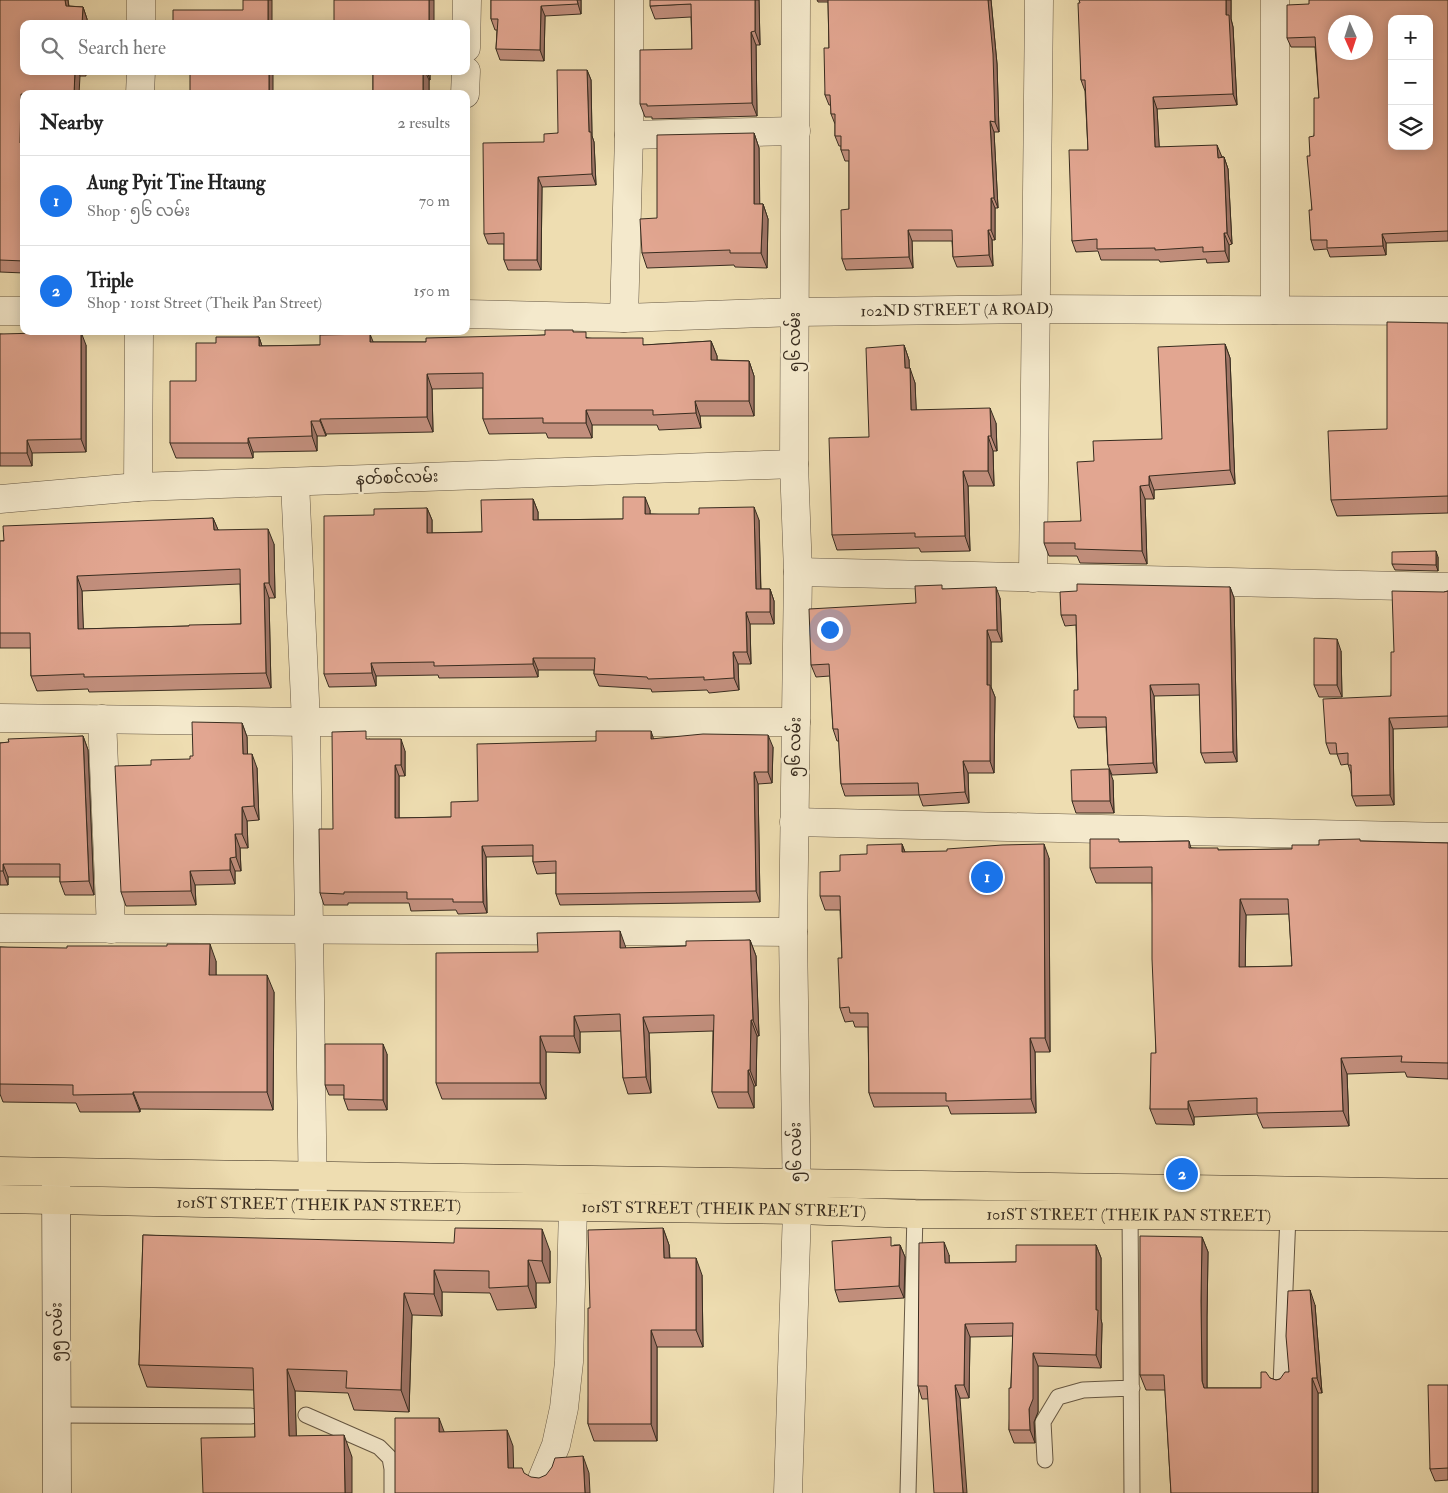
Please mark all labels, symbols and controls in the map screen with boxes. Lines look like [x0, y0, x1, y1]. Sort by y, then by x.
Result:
north arrow [1328, 15, 1373, 60]
map controls [1388, 15, 1433, 150]
button: + [1388, 15, 1433, 60]
search box [20, 20, 470, 75]
icon: search [38, 34, 66, 62]
text: Search here [78, 36, 166, 60]
button: − [1388, 60, 1433, 105]
button: layers [1388, 105, 1433, 150]
text: Nearby [40, 109, 103, 136]
text: 2 results [397, 113, 450, 133]
text: Aung Pyit Tine Htaung [87, 171, 265, 195]
text: 1 [53, 191, 59, 211]
text: 70 m [419, 191, 450, 211]
text: Shop · ၅၆ လမ်း [87, 201, 190, 221]
text: Triple [87, 269, 133, 293]
text: 2 [52, 281, 60, 301]
text: 150 m [413, 281, 450, 301]
text: Shop · 101st Street (Theik Pan Street) [87, 293, 322, 313]
street label: 102ND STREET (A ROAD) [860, 299, 1053, 321]
street label: ၅၆ လမ်း [783, 312, 808, 372]
street label: နတ်စင်လမ်း [355, 465, 439, 492]
your location [817, 617, 843, 643]
street label: ၅၆ လမ်း [782, 717, 809, 777]
pin: 1 [971, 858, 1003, 896]
street label: ၅၆ လမ်း [783, 1122, 810, 1182]
pin: 2 [1166, 1155, 1198, 1193]
street label: 101ST STREET (THEIK PAN STREET) [176, 1192, 461, 1216]
street label: 101ST STREET (THEIK PAN STREET) [581, 1197, 867, 1222]
street label: 101ST STREET (THEIK PAN STREET) [986, 1204, 1271, 1226]
street label: ၅၅ လမ်း [44, 1302, 71, 1362]

